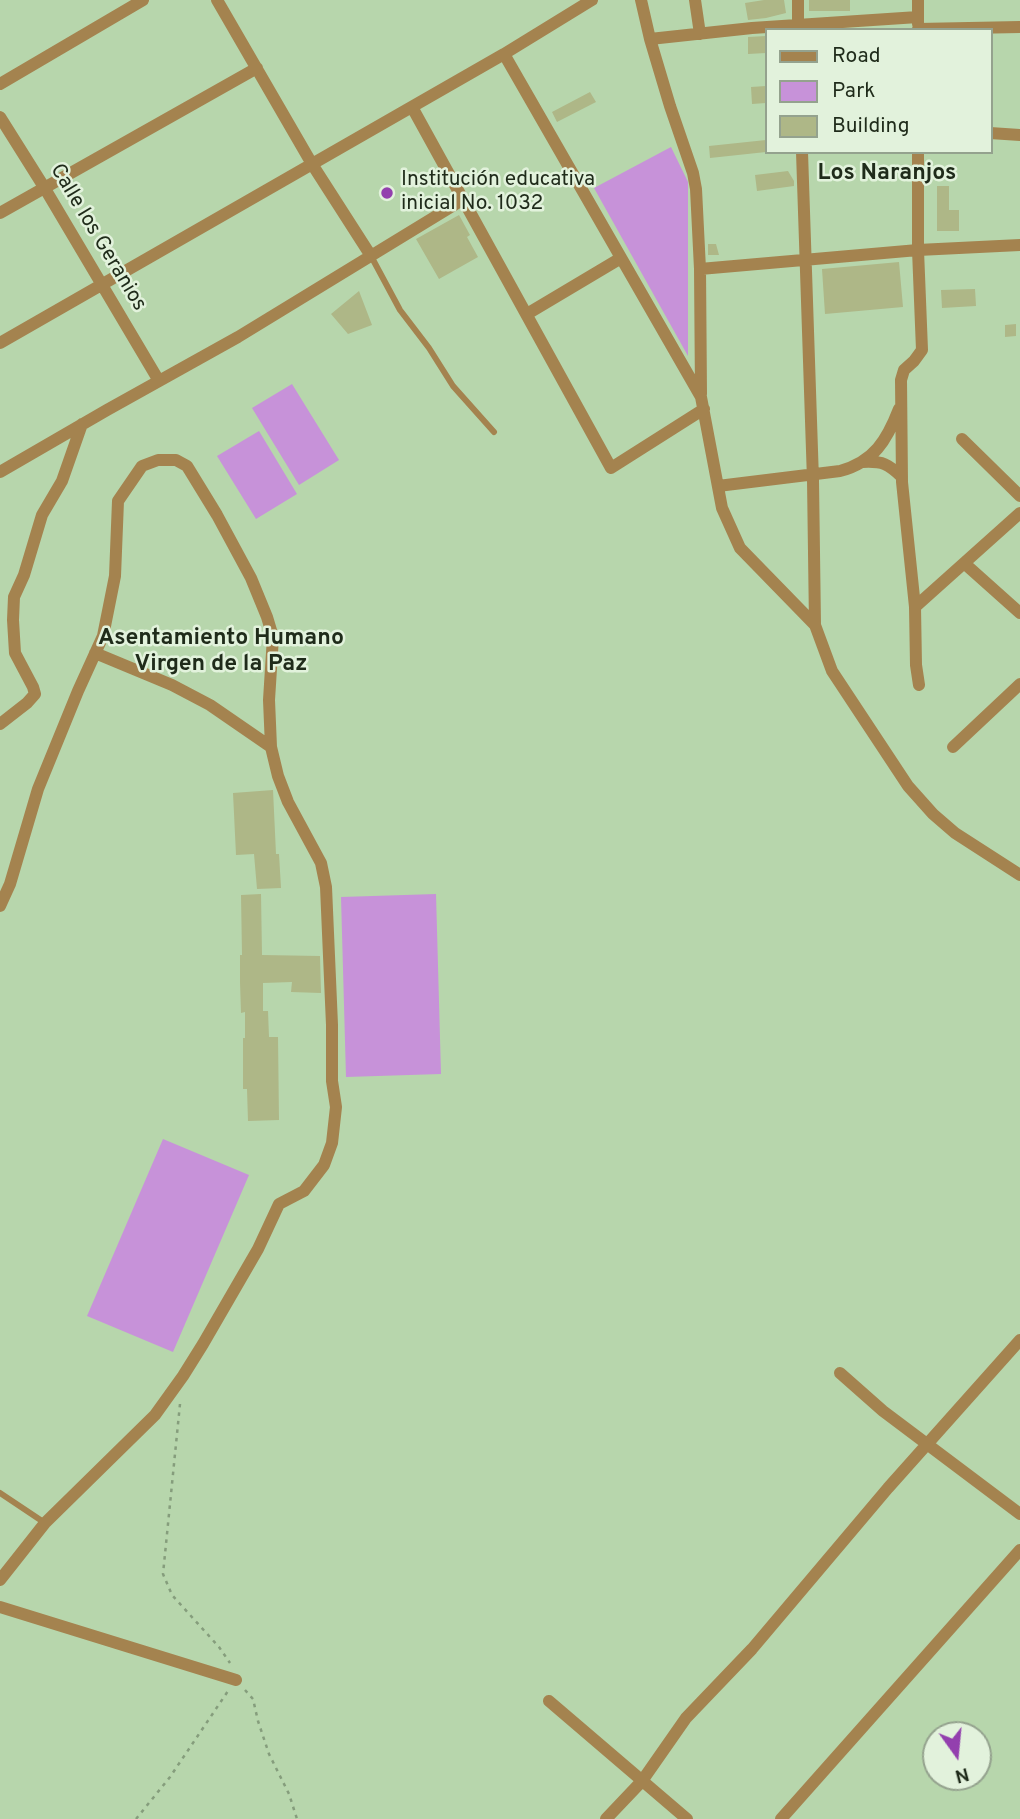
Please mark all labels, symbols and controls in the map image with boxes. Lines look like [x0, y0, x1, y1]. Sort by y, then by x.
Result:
legend [764, 28, 992, 154]
text: Road [832, 43, 881, 70]
text: Park [832, 78, 875, 105]
text: Building [832, 113, 910, 140]
street label: Calle los Geranios [43, 160, 151, 316]
district label: Los Naranjos [818, 160, 956, 188]
place label: Institución educativa inicial No. 1032 [401, 168, 595, 218]
marker: Institución educativa inicial No. 1032 [379, 185, 395, 201]
district label: Asentamiento Humano Virgen de la Paz [98, 625, 344, 679]
north arrow [922, 1721, 992, 1791]
text: N [952, 1761, 972, 1788]

